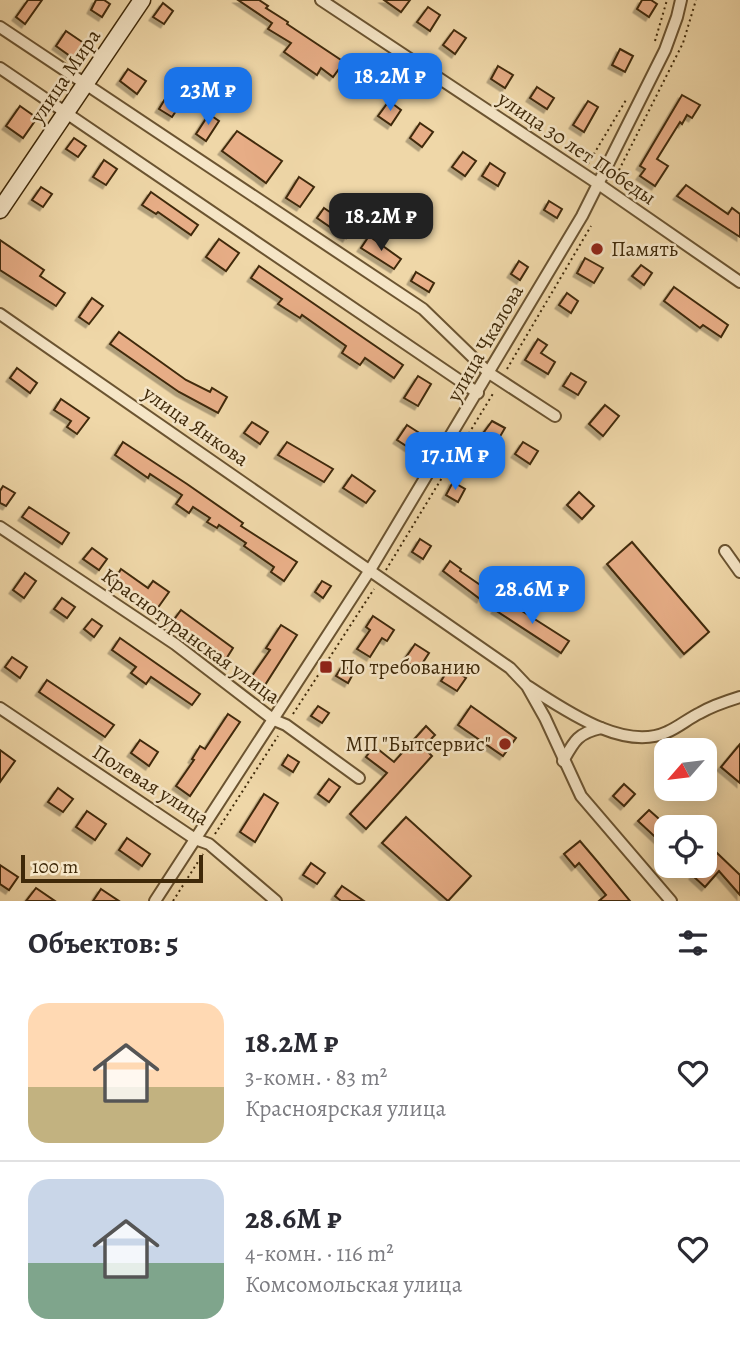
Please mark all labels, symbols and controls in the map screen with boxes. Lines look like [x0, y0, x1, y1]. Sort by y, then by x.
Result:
street label: улица Мира [23, 23, 107, 130]
pin: 18.2M ₽ [325, 54, 455, 113]
text: 18.2M ₽ [354, 60, 426, 91]
pin: 23M ₽ [159, 68, 257, 127]
text: 23M ₽ [180, 74, 236, 105]
street label: улица 30 лет Победы [491, 84, 662, 211]
pin: 18.2M ₽ [316, 194, 446, 253]
text: 18.2M ₽ [345, 200, 417, 231]
place label: Память [611, 235, 678, 263]
marker: Память [589, 241, 605, 257]
street label: улица Чкалова [440, 279, 530, 408]
street label: улица Янкова [137, 379, 255, 473]
pin: 17.1M ₽ [390, 433, 520, 492]
text: 17.1M ₽ [421, 439, 489, 470]
street label: Краснотуранская улица [96, 562, 286, 711]
pin: 28.6M ₽ [467, 566, 597, 626]
text: 28.6M ₽ [495, 573, 569, 604]
place label: По требованию [340, 653, 480, 681]
marker: По требованию [318, 659, 334, 675]
place label: МП "Бытсервис" [345, 730, 491, 758]
marker: МП "Бытсервис" [497, 736, 513, 752]
street label: Полевая улица [87, 738, 215, 832]
north arrow [654, 738, 718, 802]
map controls [654, 738, 717, 878]
button: locate [654, 815, 717, 878]
scale bar [21, 852, 203, 884]
text: 100 m [32, 854, 78, 880]
text: Объектов: 5 [28, 923, 178, 963]
icon: filters [674, 924, 712, 962]
text: 18.2M ₽ [245, 1022, 339, 1062]
icon: home [84, 1031, 168, 1115]
icon: heart [674, 1054, 712, 1092]
text: 3-комн. · 83 m² [245, 1062, 387, 1093]
text: Красноярская улица [245, 1093, 446, 1124]
text: 28.6M ₽ [245, 1198, 342, 1238]
icon: home [84, 1207, 168, 1291]
icon: heart [674, 1230, 712, 1268]
text: 4-комн. · 116 m² [245, 1238, 394, 1269]
text: Комсомольская улица [245, 1269, 462, 1300]

